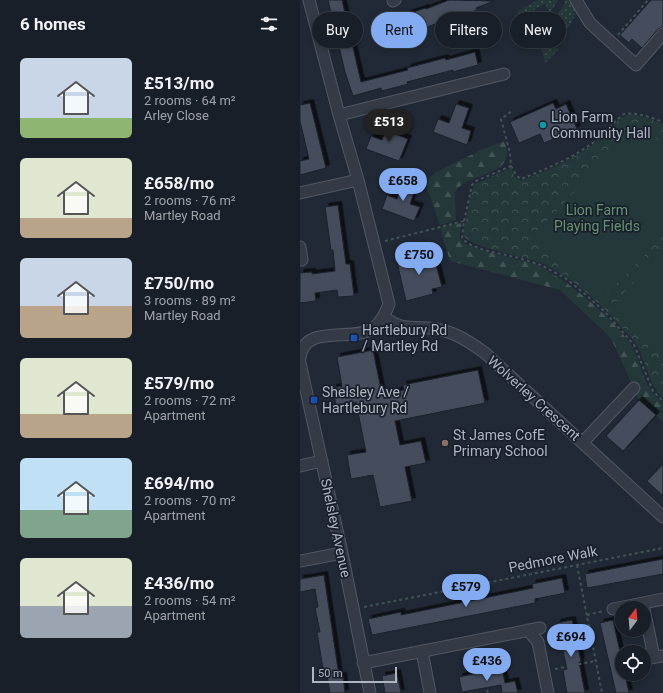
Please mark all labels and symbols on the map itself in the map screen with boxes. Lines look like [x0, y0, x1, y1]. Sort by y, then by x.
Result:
pin: £513 [365, 109, 413, 143]
place label: Lion Farm Community Hall [551, 109, 651, 141]
marker: Lion Farm Community Hall [538, 120, 548, 130]
pin: £658 [379, 168, 427, 202]
park label: Lion Farm Playing Fields [554, 202, 640, 234]
pin: £750 [395, 242, 443, 276]
place label: Hartlebury Rd / Martley Rd [362, 322, 447, 354]
marker: Hartlebury Rd / Martley Rd [349, 333, 359, 343]
street label: Wolverley Crescent [485, 352, 584, 444]
place label: Shelsley Ave / Hartlebury Rd [322, 384, 409, 416]
marker: Shelsley Ave / Hartlebury Rd [309, 395, 319, 405]
place label: St James CofE Primary School [453, 427, 548, 459]
marker: St James CofE Primary School [440, 438, 450, 448]
street label: Shelsley Avenue [318, 477, 354, 579]
street label: Pedmore Walk [507, 542, 600, 575]
pin: £579 [442, 574, 490, 608]
north arrow [615, 601, 651, 637]
pin: £694 [547, 624, 595, 658]
pin: £436 [463, 648, 511, 682]
scale bar [312, 665, 397, 684]

